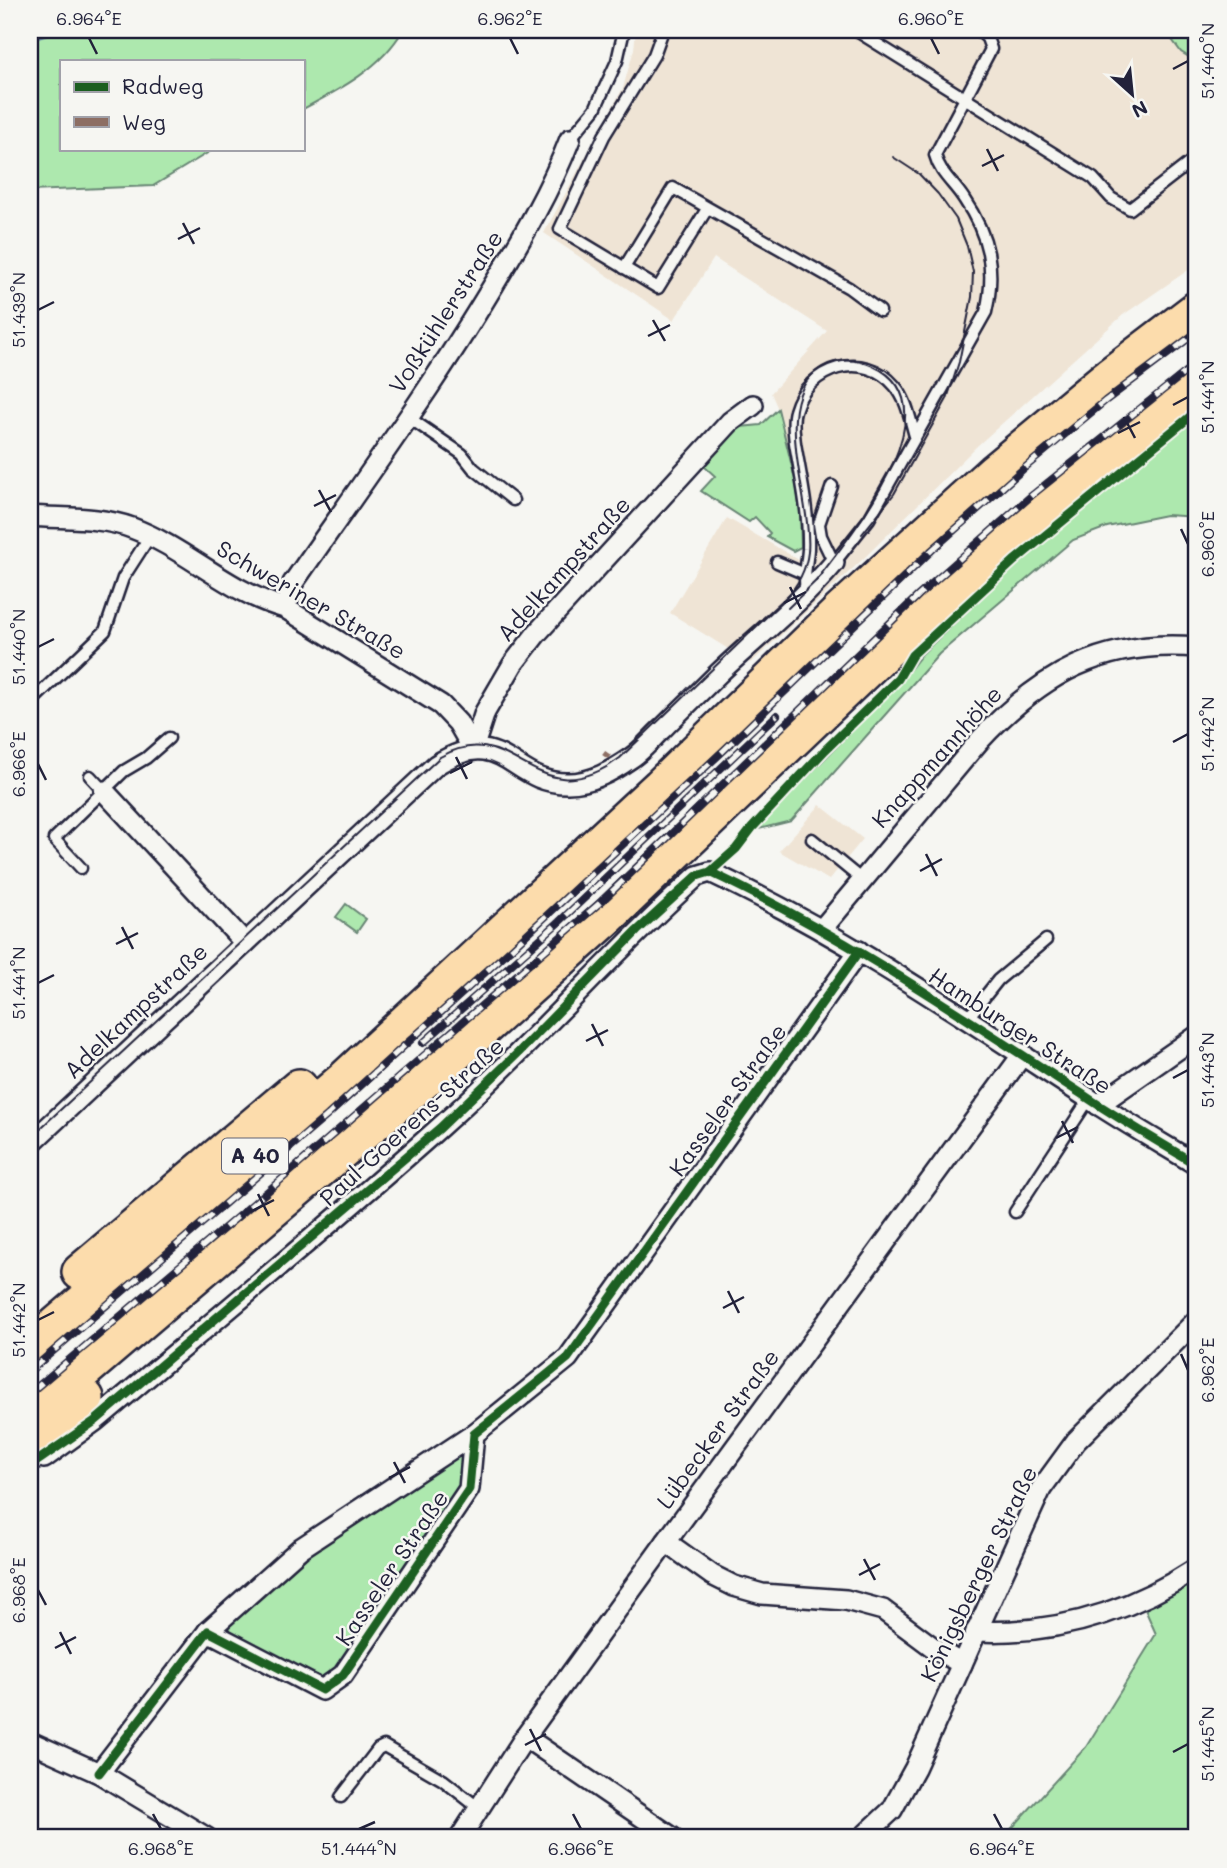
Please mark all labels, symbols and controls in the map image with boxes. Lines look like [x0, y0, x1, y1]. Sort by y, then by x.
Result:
text: 6.964°E [56, 6, 122, 30]
text: 6.962°E [478, 6, 542, 30]
text: 6.960°E [898, 6, 964, 30]
text: 51.440°N [1195, 23, 1219, 99]
legend [60, 60, 304, 150]
north arrow [1098, 60, 1168, 130]
text: Radweg [122, 72, 203, 99]
text: N [1128, 95, 1152, 124]
text: Weg [122, 108, 166, 135]
street label: Voßkühlerstraße [381, 224, 509, 399]
text: 51.439°N [6, 272, 30, 348]
text: 51.441°N [1195, 360, 1219, 434]
street label: Adelkampstraße [490, 489, 636, 647]
text: 6.960°E [1195, 511, 1219, 577]
street label: Schweriner Straße [211, 533, 412, 666]
text: 51.440°N [6, 609, 30, 685]
street label: Knappmannhöhe [864, 679, 1008, 834]
text: 51.442°N [1195, 696, 1219, 772]
text: 6.966°E [6, 731, 30, 797]
street label: Adelkampstraße [57, 936, 213, 1085]
text: 51.441°N [6, 946, 30, 1020]
street label: Hamburger Straße [923, 960, 1118, 1100]
street label: Kasseler Straße [662, 1017, 793, 1182]
street label: Paul-Goerens-Straße [313, 1030, 510, 1212]
text: 51.443°N [1195, 1032, 1219, 1108]
road number: A 40 [222, 1138, 288, 1174]
text: 51.442°N [6, 1282, 30, 1358]
text: 6.962°E [1195, 1338, 1219, 1402]
street label: Lübecker Straße [649, 1343, 785, 1514]
street label: Königsberger Straße [913, 1461, 1043, 1686]
street label: Kasseler Straße [328, 1484, 454, 1651]
text: 6.968°E [6, 1557, 30, 1623]
text: 51.445°N [1195, 1706, 1219, 1782]
text: 6.968°E [128, 1836, 194, 1860]
text: 51.444°N [321, 1836, 397, 1860]
text: 6.966°E [548, 1836, 614, 1860]
text: 6.964°E [969, 1836, 1035, 1860]

